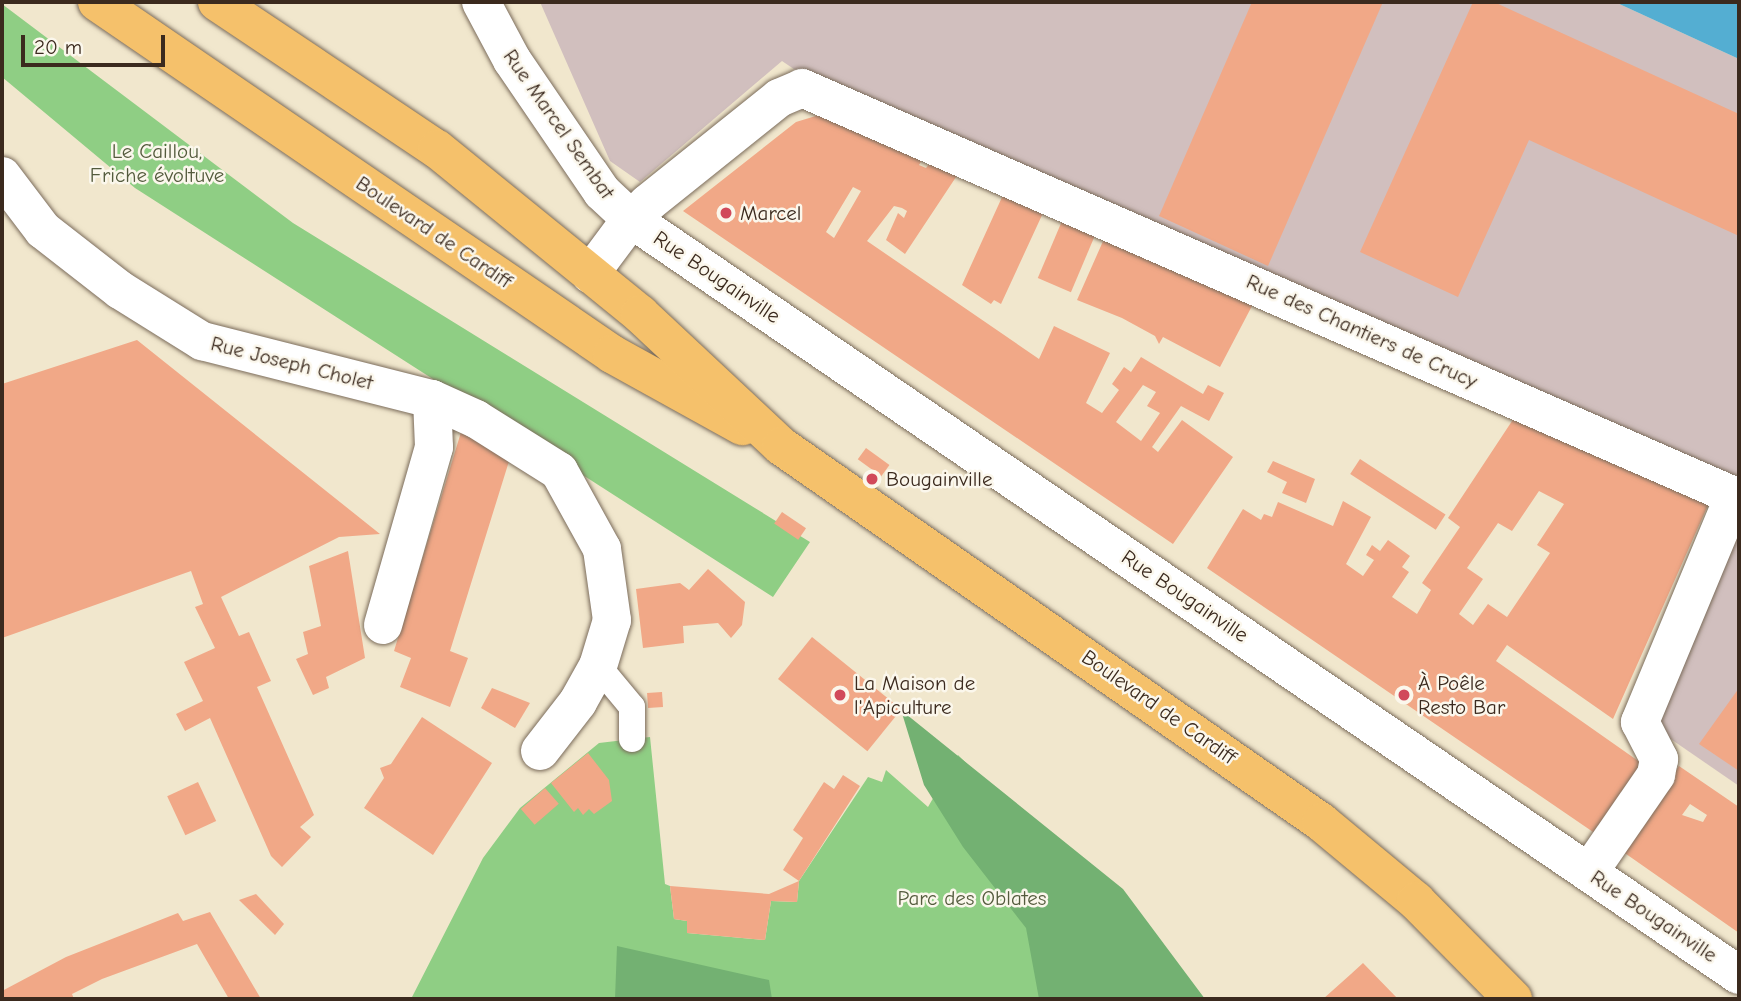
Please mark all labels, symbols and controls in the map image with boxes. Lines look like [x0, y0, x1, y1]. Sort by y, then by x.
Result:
scale bar [24, 21, 168, 65]
text: 20 m [34, 35, 82, 59]
street label: Rue Marcel Sembat [498, 44, 620, 204]
park label: Le Caillou, Friche évoltuve [90, 138, 224, 188]
street label: Boulevard de Cardiff [351, 170, 517, 294]
place label: Marcel [740, 200, 801, 226]
marker: Marcel [718, 205, 734, 221]
street label: Rue Bougainville [649, 225, 785, 329]
street label: Rue des Chantiers de Crucy [1243, 269, 1481, 393]
street label: Rue Joseph Cholet [208, 331, 376, 395]
place label: Bougainville [886, 466, 992, 492]
marker: Bougainville [864, 471, 880, 487]
street label: Rue Bougainville [1117, 544, 1253, 648]
street label: Boulevard de Cardiff [1077, 644, 1241, 770]
place label: La Maison de l'Apiculture [854, 670, 975, 720]
place label: À Poêle Resto Bar [1418, 670, 1505, 720]
marker: La Maison de l'Apiculture [832, 687, 848, 703]
marker: À Poêle Resto Bar [1396, 687, 1412, 703]
street label: Rue Bougainville [1586, 864, 1722, 968]
park label: Parc des Oblates [898, 885, 1046, 911]

